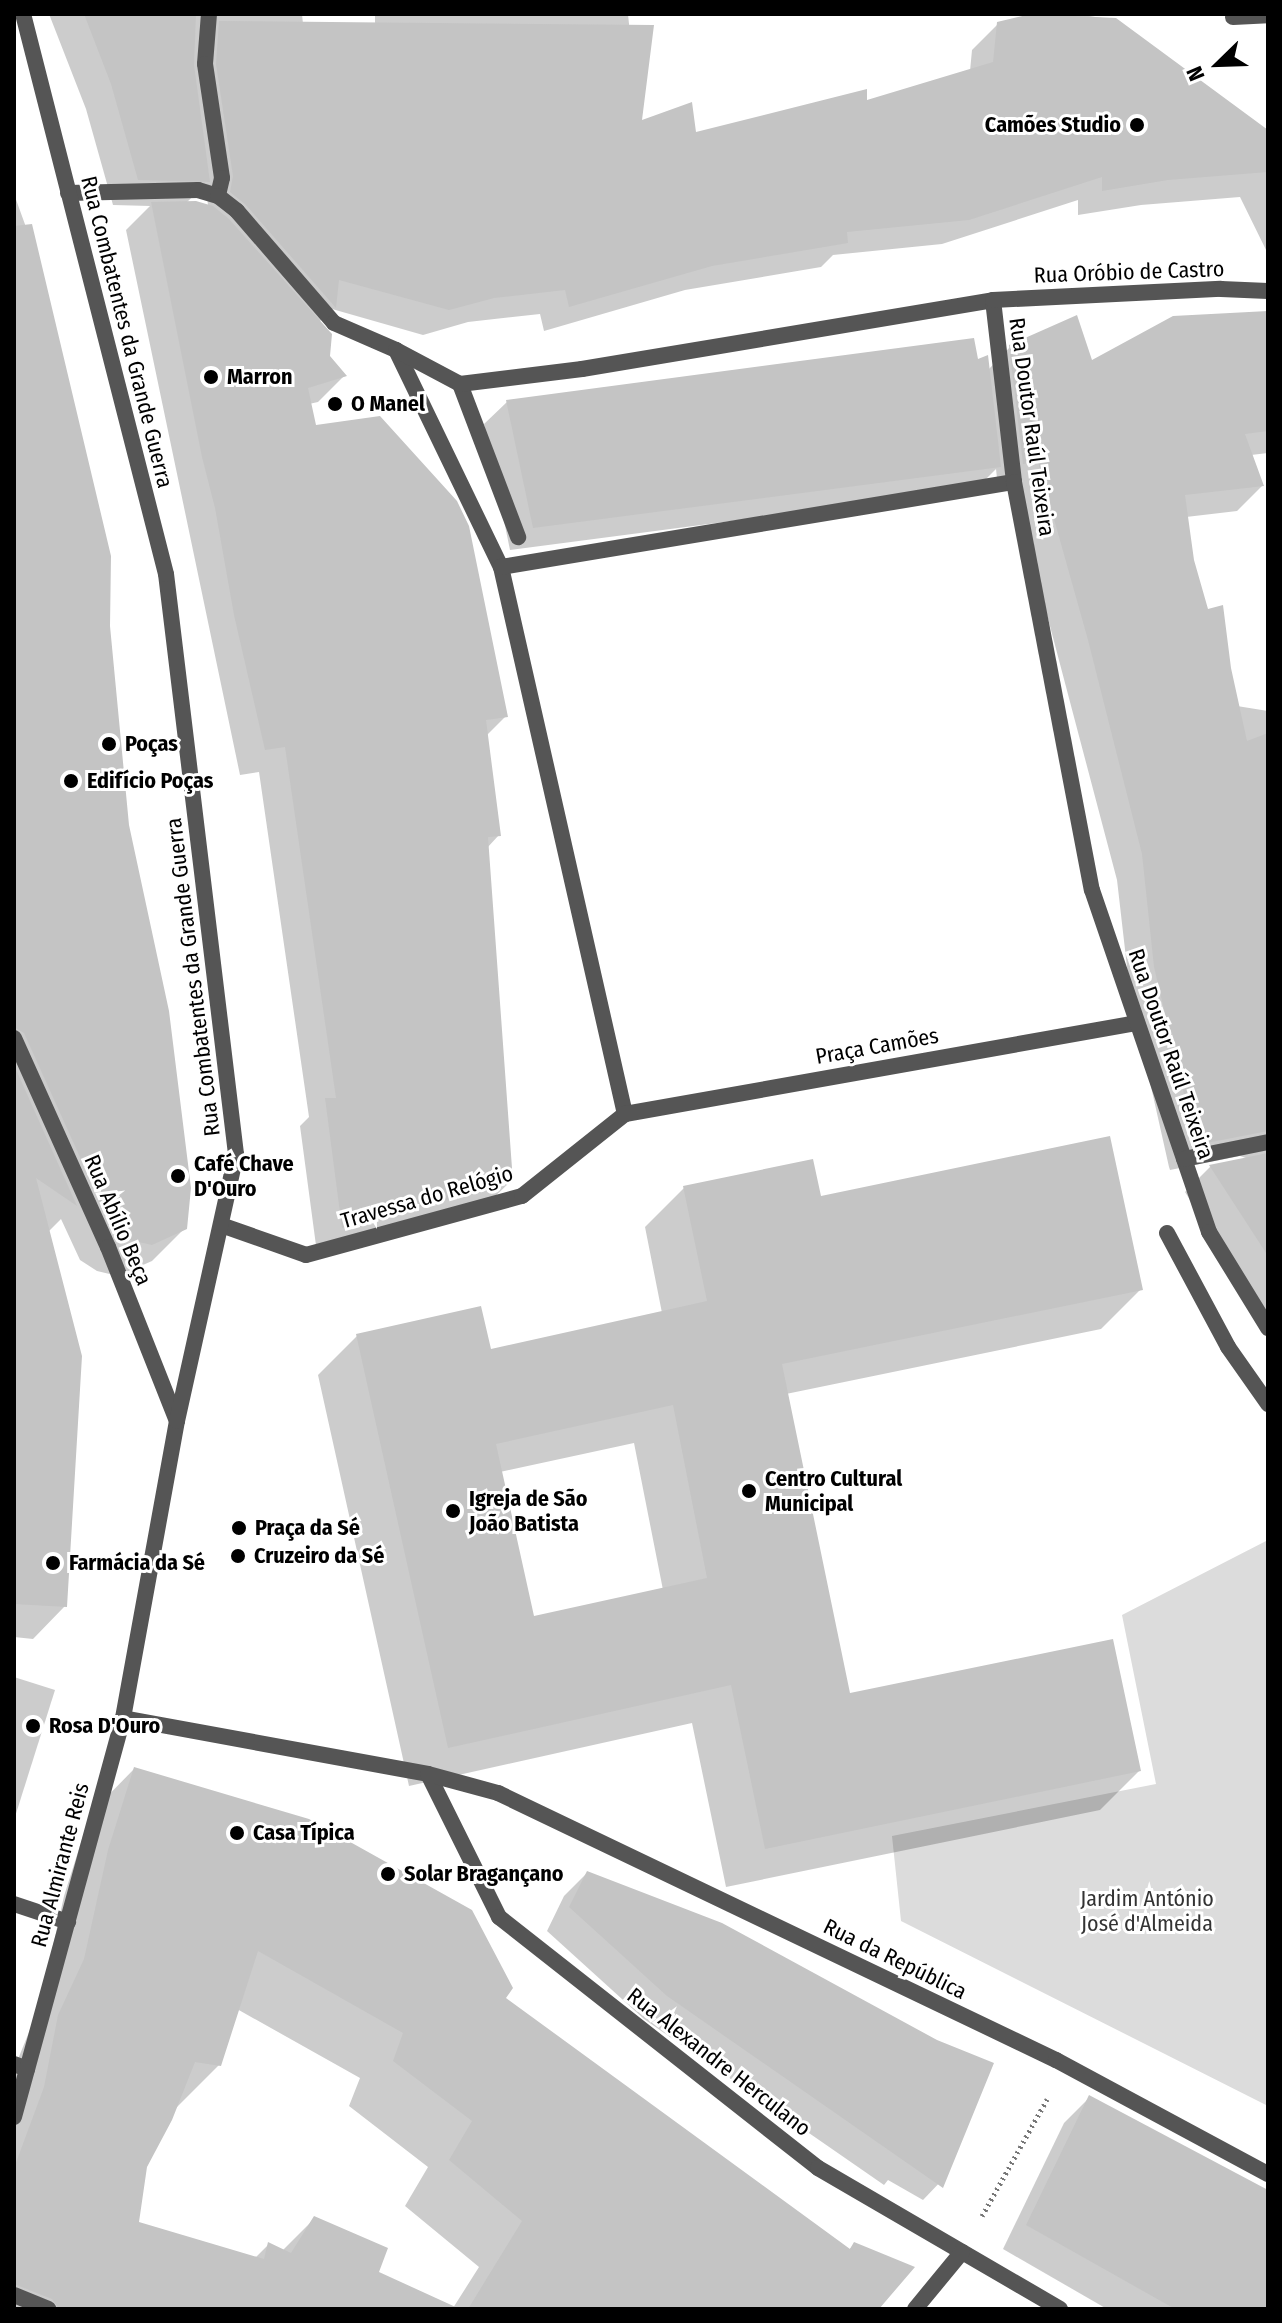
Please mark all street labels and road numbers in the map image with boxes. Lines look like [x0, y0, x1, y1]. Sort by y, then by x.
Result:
street label: Rua Combatentes da Grande Guerra [75, 173, 179, 491]
street label: Rua Oróbio de Castro [1033, 255, 1225, 289]
street label: Rua Doutor Raúl Teixeira [1004, 316, 1060, 538]
street label: Rua Combatentes da Grande Guerra [160, 816, 226, 1138]
street label: Rua Doutor Raúl Teixeira [1123, 945, 1219, 1163]
street label: Praça Camões [813, 1022, 941, 1070]
street label: Rua Abílio Beça [79, 1151, 157, 1289]
street label: Travessa do Relógio [338, 1160, 516, 1234]
street label: Rua Almirante Reis [25, 1780, 95, 1950]
street label: Rua da República [819, 1913, 971, 2005]
street label: Rua Alexandre Herculano [622, 1982, 816, 2142]

